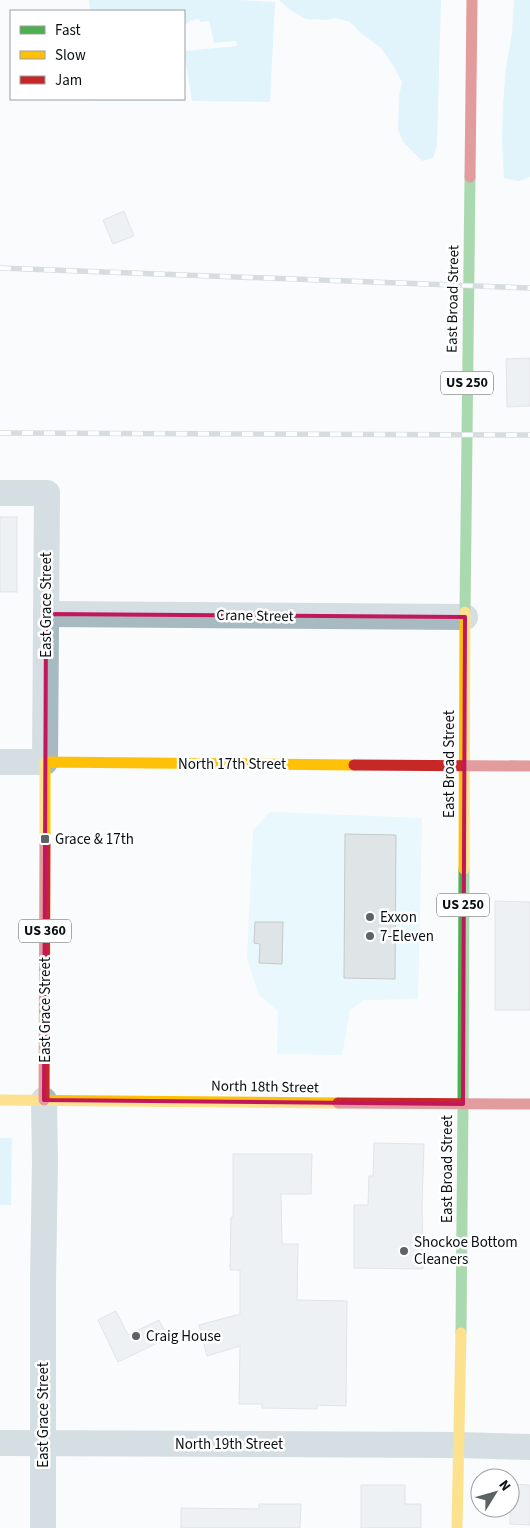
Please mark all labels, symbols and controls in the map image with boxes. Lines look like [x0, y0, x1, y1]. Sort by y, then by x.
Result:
legend [10, 10, 185, 100]
text: Fast [55, 20, 81, 41]
text: Slow [55, 45, 86, 66]
text: Jam [55, 70, 82, 91]
street label: East Broad Street [442, 245, 464, 353]
road number: US 250 [441, 372, 493, 394]
street label: East Grace Street [36, 552, 57, 658]
street label: Crane Street [216, 605, 294, 627]
street label: East Broad Street [439, 710, 460, 818]
street label: North 17th Street [178, 754, 286, 775]
place label: Grace & 17th [55, 829, 134, 850]
marker: Grace & 17th [39, 833, 51, 845]
road number: US 250 [437, 894, 489, 916]
place label: Exxon [380, 907, 417, 928]
marker: Exxon [364, 911, 376, 923]
road number: US 360 [19, 919, 71, 942]
place label: 7-Eleven [380, 926, 434, 947]
marker: 7-Eleven [364, 930, 376, 942]
street label: East Grace Street [35, 957, 56, 1063]
street label: North 18th Street [211, 1076, 319, 1098]
street label: East Broad Street [437, 1115, 458, 1223]
place label: Shockoe Bottom Cleaners [414, 1232, 518, 1270]
marker: Shockoe Bottom Cleaners [398, 1245, 410, 1257]
place label: Craig House [146, 1326, 221, 1347]
marker: Craig House [130, 1330, 142, 1342]
street label: East Grace Street [33, 1362, 54, 1468]
street label: North 19th Street [175, 1434, 283, 1455]
north arrow [470, 1468, 520, 1518]
text: N [494, 1476, 515, 1496]

